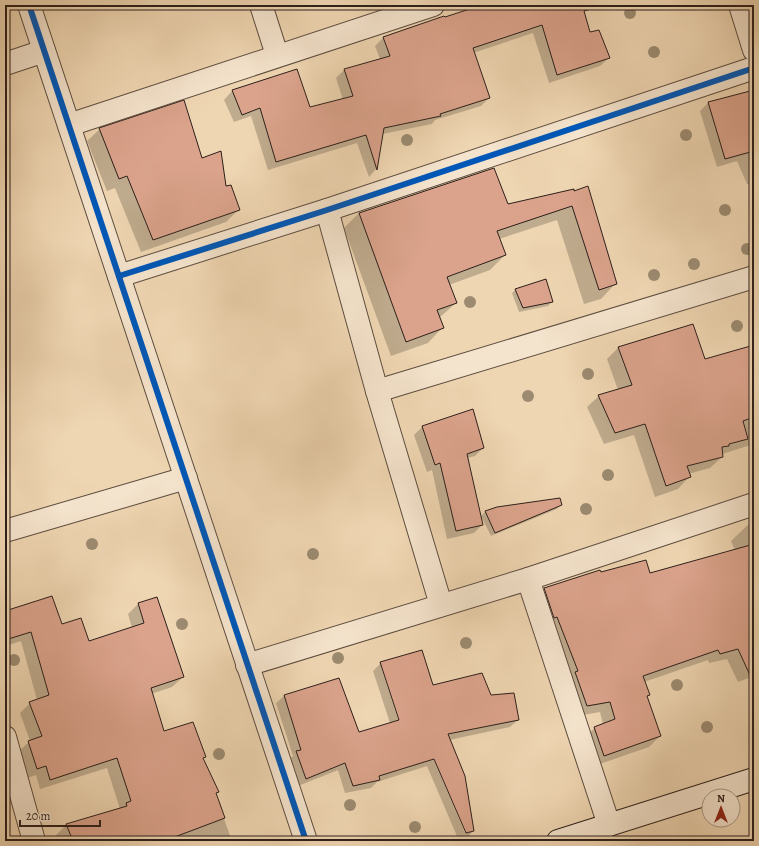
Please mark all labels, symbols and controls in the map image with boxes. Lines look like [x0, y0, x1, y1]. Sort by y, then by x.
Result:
north arrow [701, 788, 741, 828]
text: N [717, 791, 725, 806]
scale bar [20, 802, 100, 828]
text: 20 m [26, 808, 50, 824]

